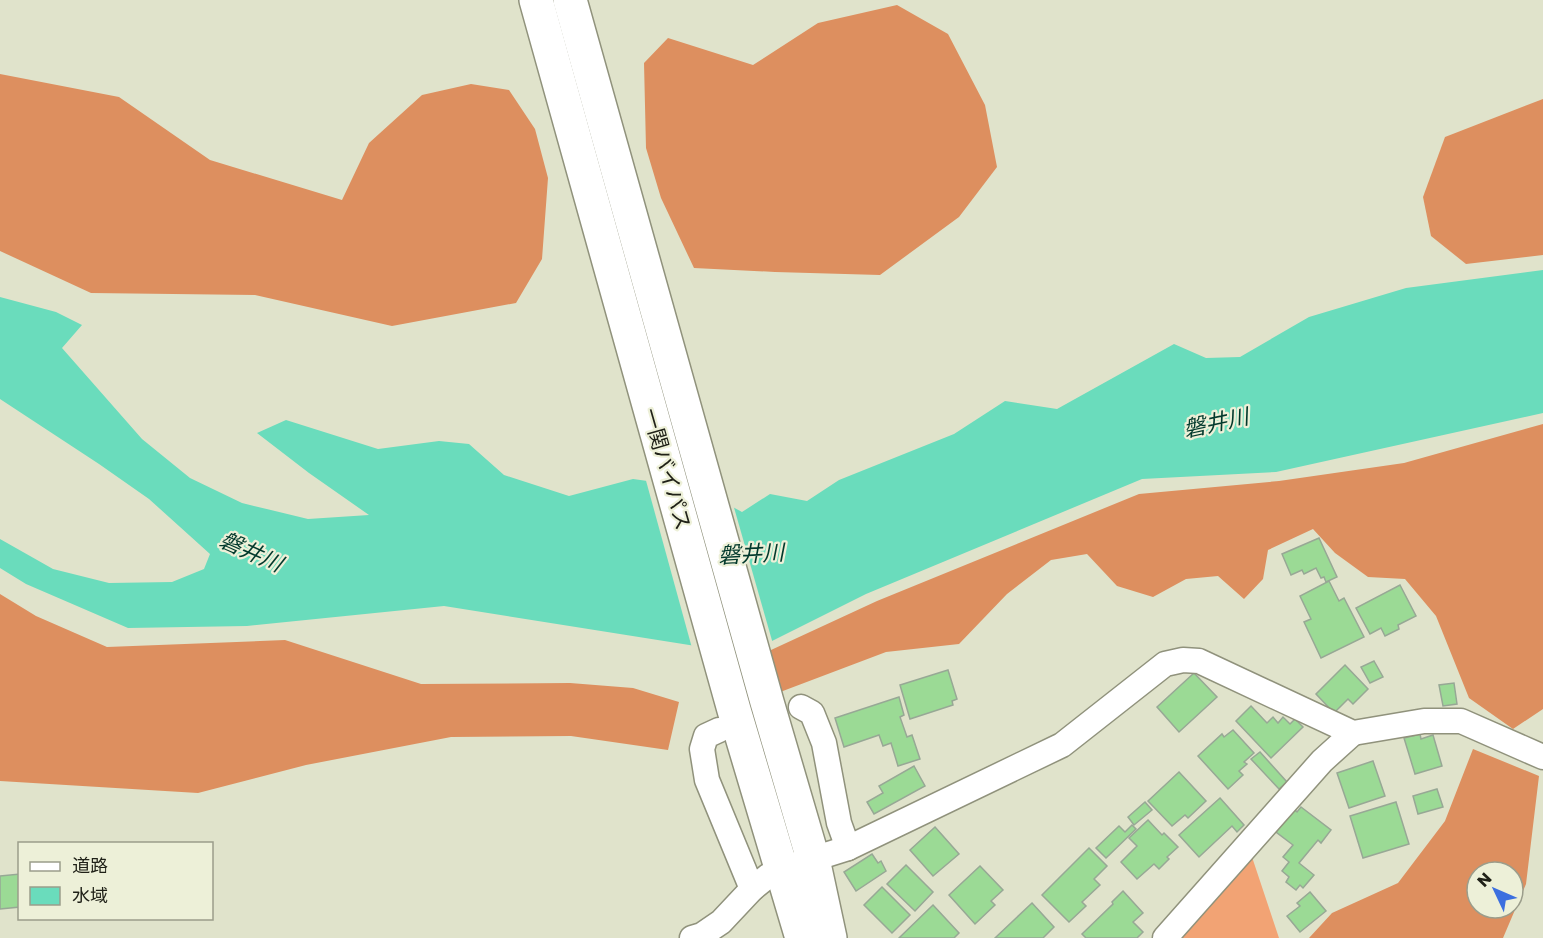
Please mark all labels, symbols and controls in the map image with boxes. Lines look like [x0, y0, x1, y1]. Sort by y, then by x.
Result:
water label: 磐井川 [1180, 401, 1253, 445]
street label: 一関バイパス [636, 405, 698, 533]
water label: 磐井川 [215, 524, 289, 580]
water label: 磐井川 [717, 537, 787, 571]
legend [18, 842, 213, 920]
text: 道路 [72, 853, 108, 878]
north arrow [1465, 860, 1525, 920]
text: N [1472, 868, 1497, 892]
text: 水域 [72, 883, 108, 908]

